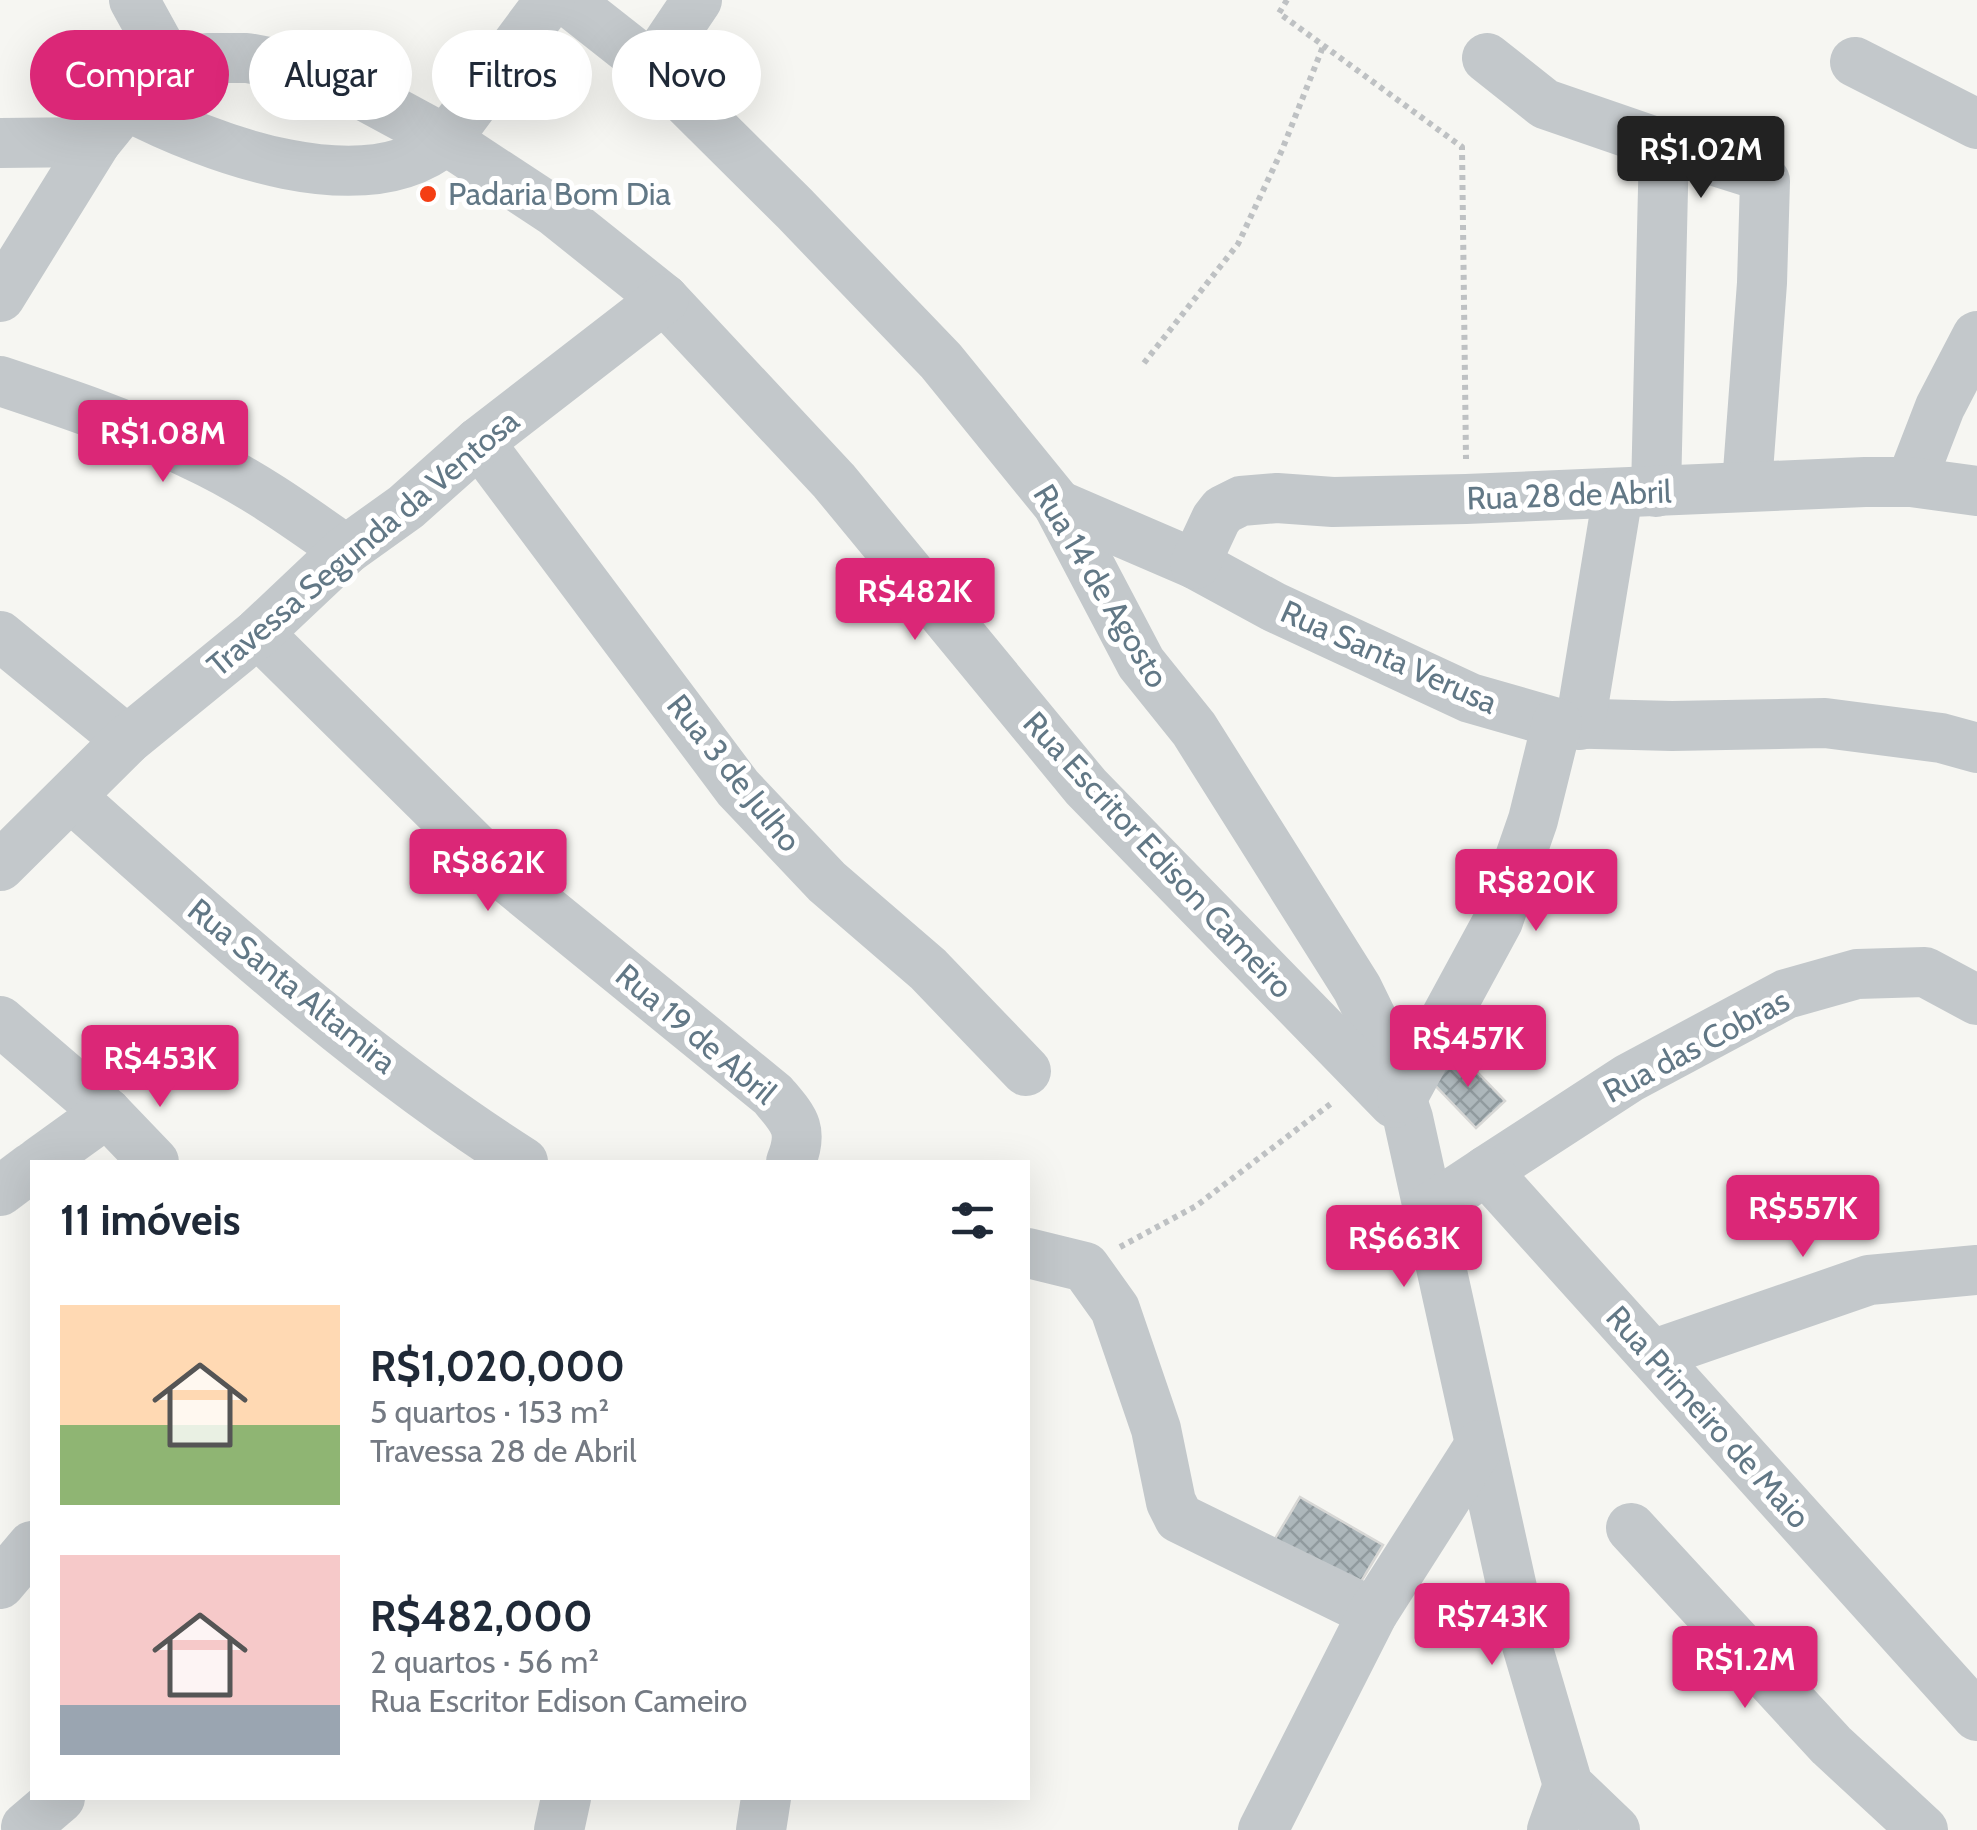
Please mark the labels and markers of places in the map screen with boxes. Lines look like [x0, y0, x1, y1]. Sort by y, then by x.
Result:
pin: R$1.02M [1609, 116, 1793, 201]
place label: Padaria Bom Dia [448, 174, 672, 213]
marker: Padaria Bom Dia [417, 183, 439, 205]
pin: R$1.08M [71, 400, 255, 485]
pin: R$482K [834, 558, 996, 643]
pin: R$862K [407, 829, 569, 914]
pin: R$820K [1455, 849, 1617, 934]
pin: R$457K [1387, 1005, 1549, 1090]
pin: R$453K [79, 1025, 241, 1110]
pin: R$557K [1722, 1175, 1884, 1260]
pin: R$663K [1323, 1205, 1485, 1290]
pin: R$743K [1411, 1583, 1573, 1668]
pin: R$1.2M [1664, 1626, 1826, 1711]

